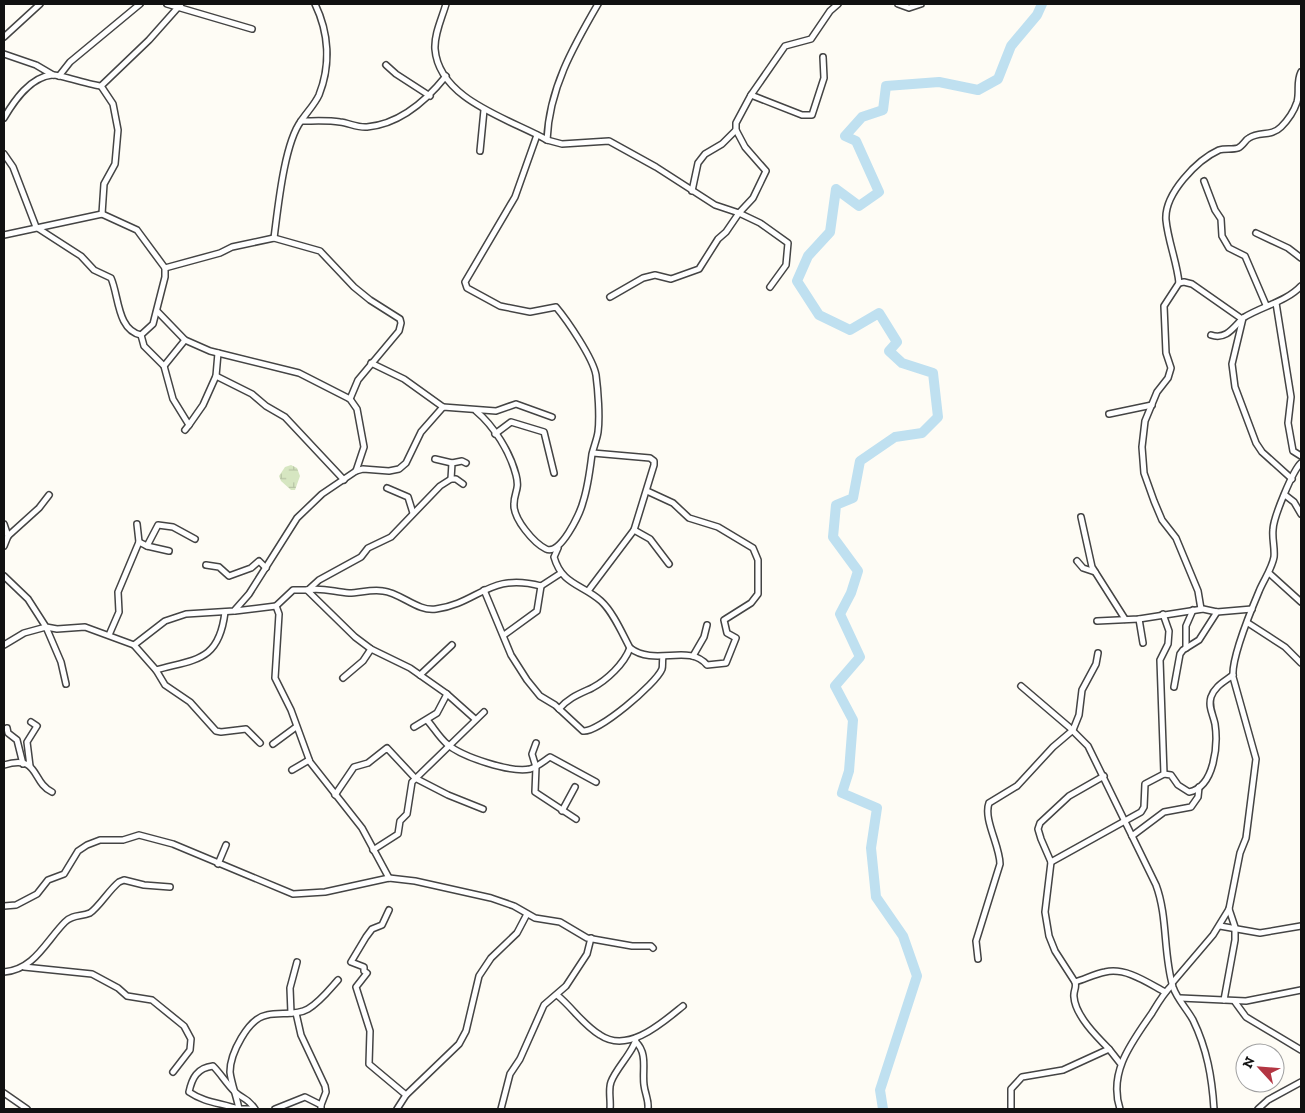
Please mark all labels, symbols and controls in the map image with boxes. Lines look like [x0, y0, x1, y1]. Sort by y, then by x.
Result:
north arrow [1235, 1043, 1285, 1093]
text: N [1239, 1054, 1259, 1071]

